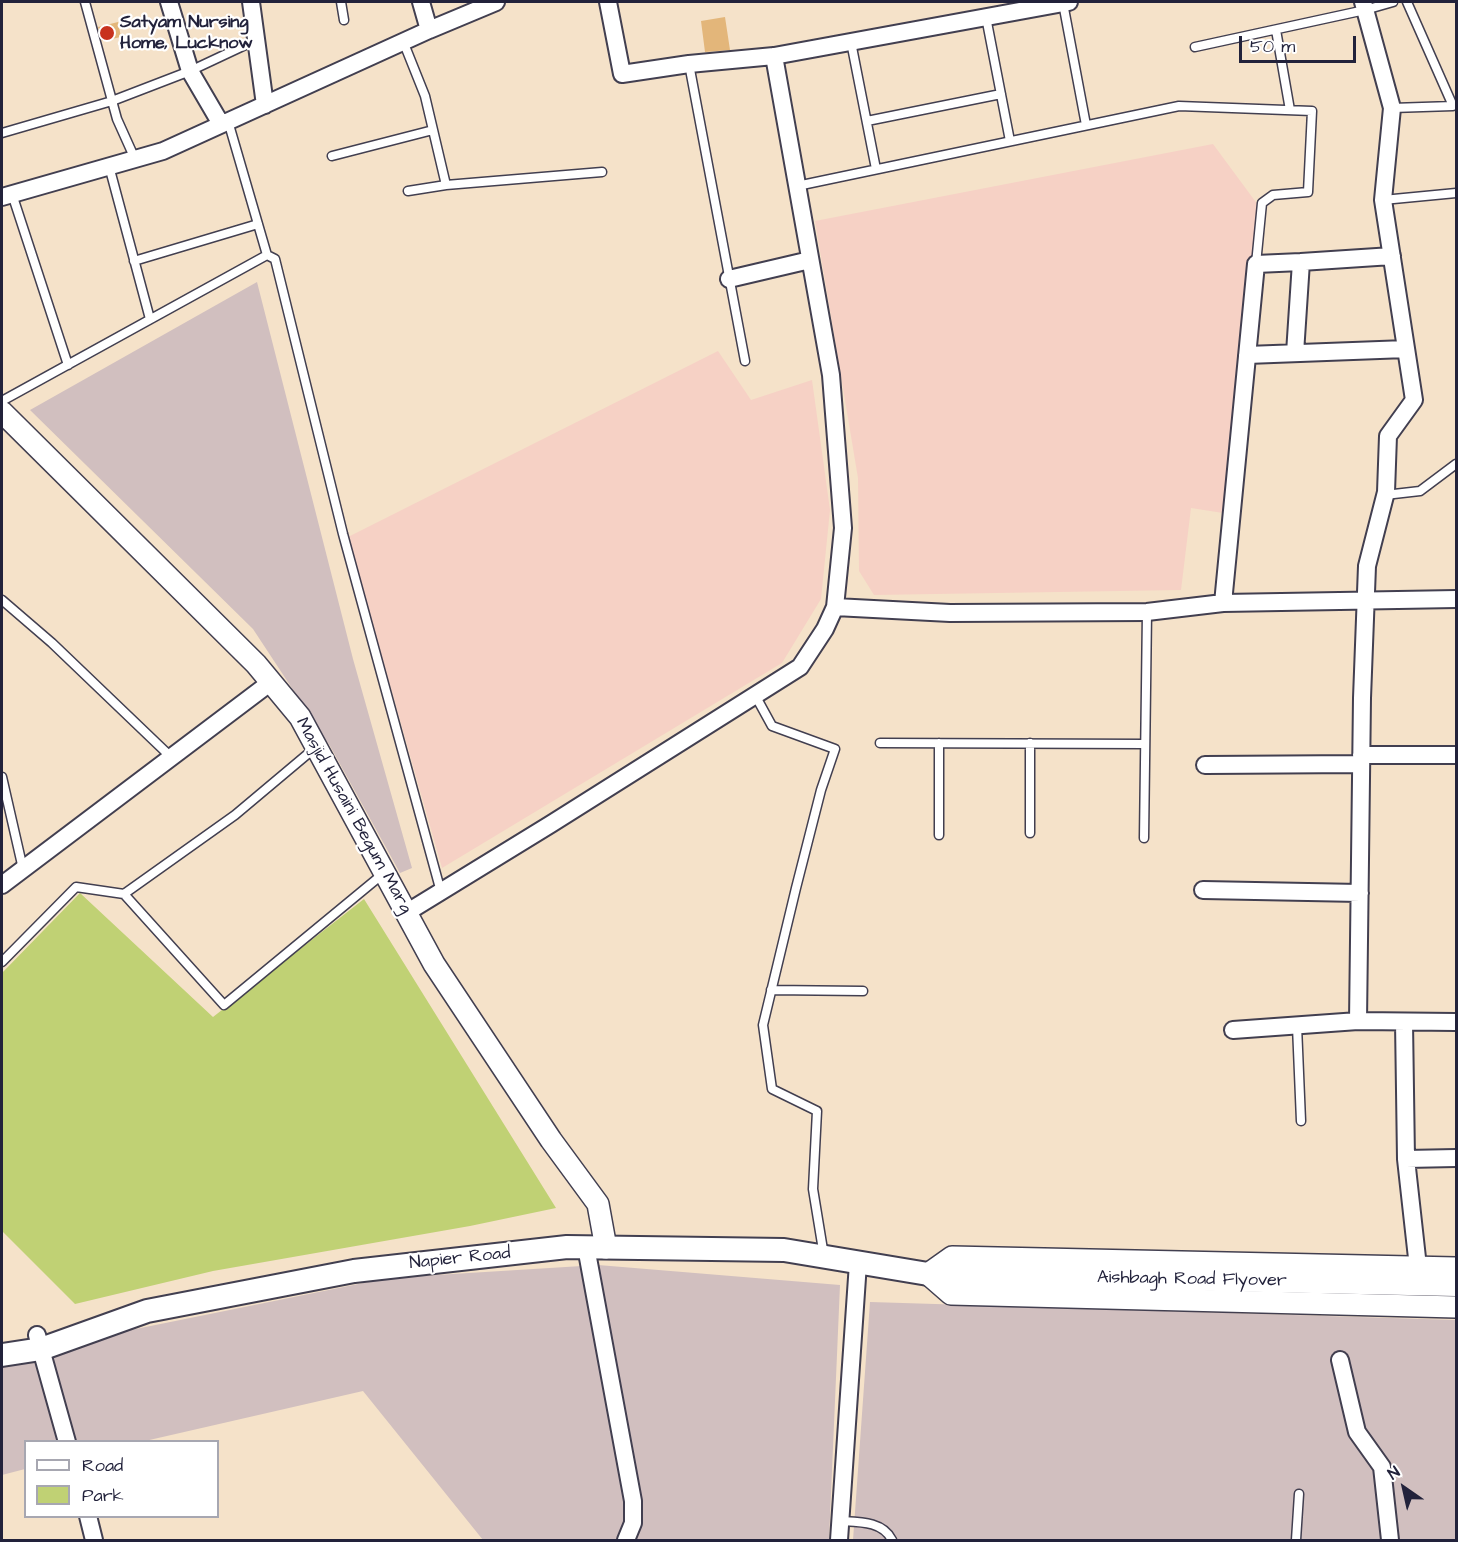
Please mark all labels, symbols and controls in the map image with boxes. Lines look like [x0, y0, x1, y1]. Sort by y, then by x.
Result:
place label: Satyam Nursing Home, Lucknow [120, 12, 253, 54]
marker: Satyam Nursing Home, Lucknow [98, 24, 116, 42]
scale bar [1242, 24, 1359, 62]
text: 50 m [1250, 34, 1295, 59]
street label: Masjid Husaini Begum Marg [290, 714, 416, 918]
street label: Napier Road [408, 1243, 512, 1275]
street label: Aishbagh Road Flyover [1097, 1268, 1287, 1292]
legend [24, 1440, 219, 1518]
text: Road [82, 1453, 123, 1478]
north arrow [1374, 1458, 1434, 1518]
text: N [1384, 1461, 1404, 1485]
text: Park [82, 1483, 124, 1508]

